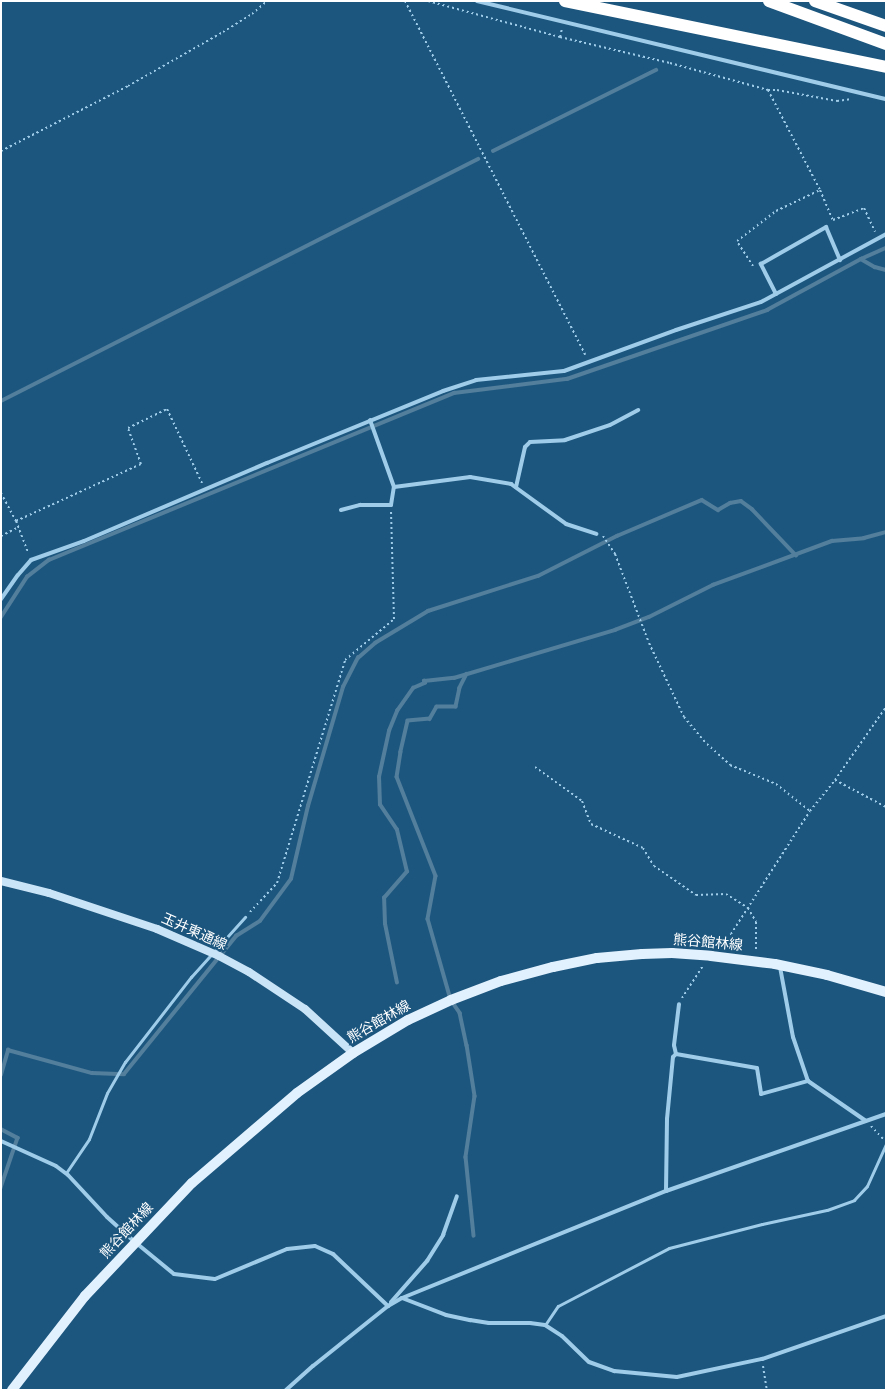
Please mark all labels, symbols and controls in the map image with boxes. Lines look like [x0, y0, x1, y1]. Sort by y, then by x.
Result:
street label: 玉井東通線 [159, 910, 229, 954]
street label: 熊谷館林線 [672, 932, 744, 954]
street label: 熊谷館林線 [344, 997, 414, 1047]
street label: 熊谷館林線 [97, 1200, 157, 1262]

